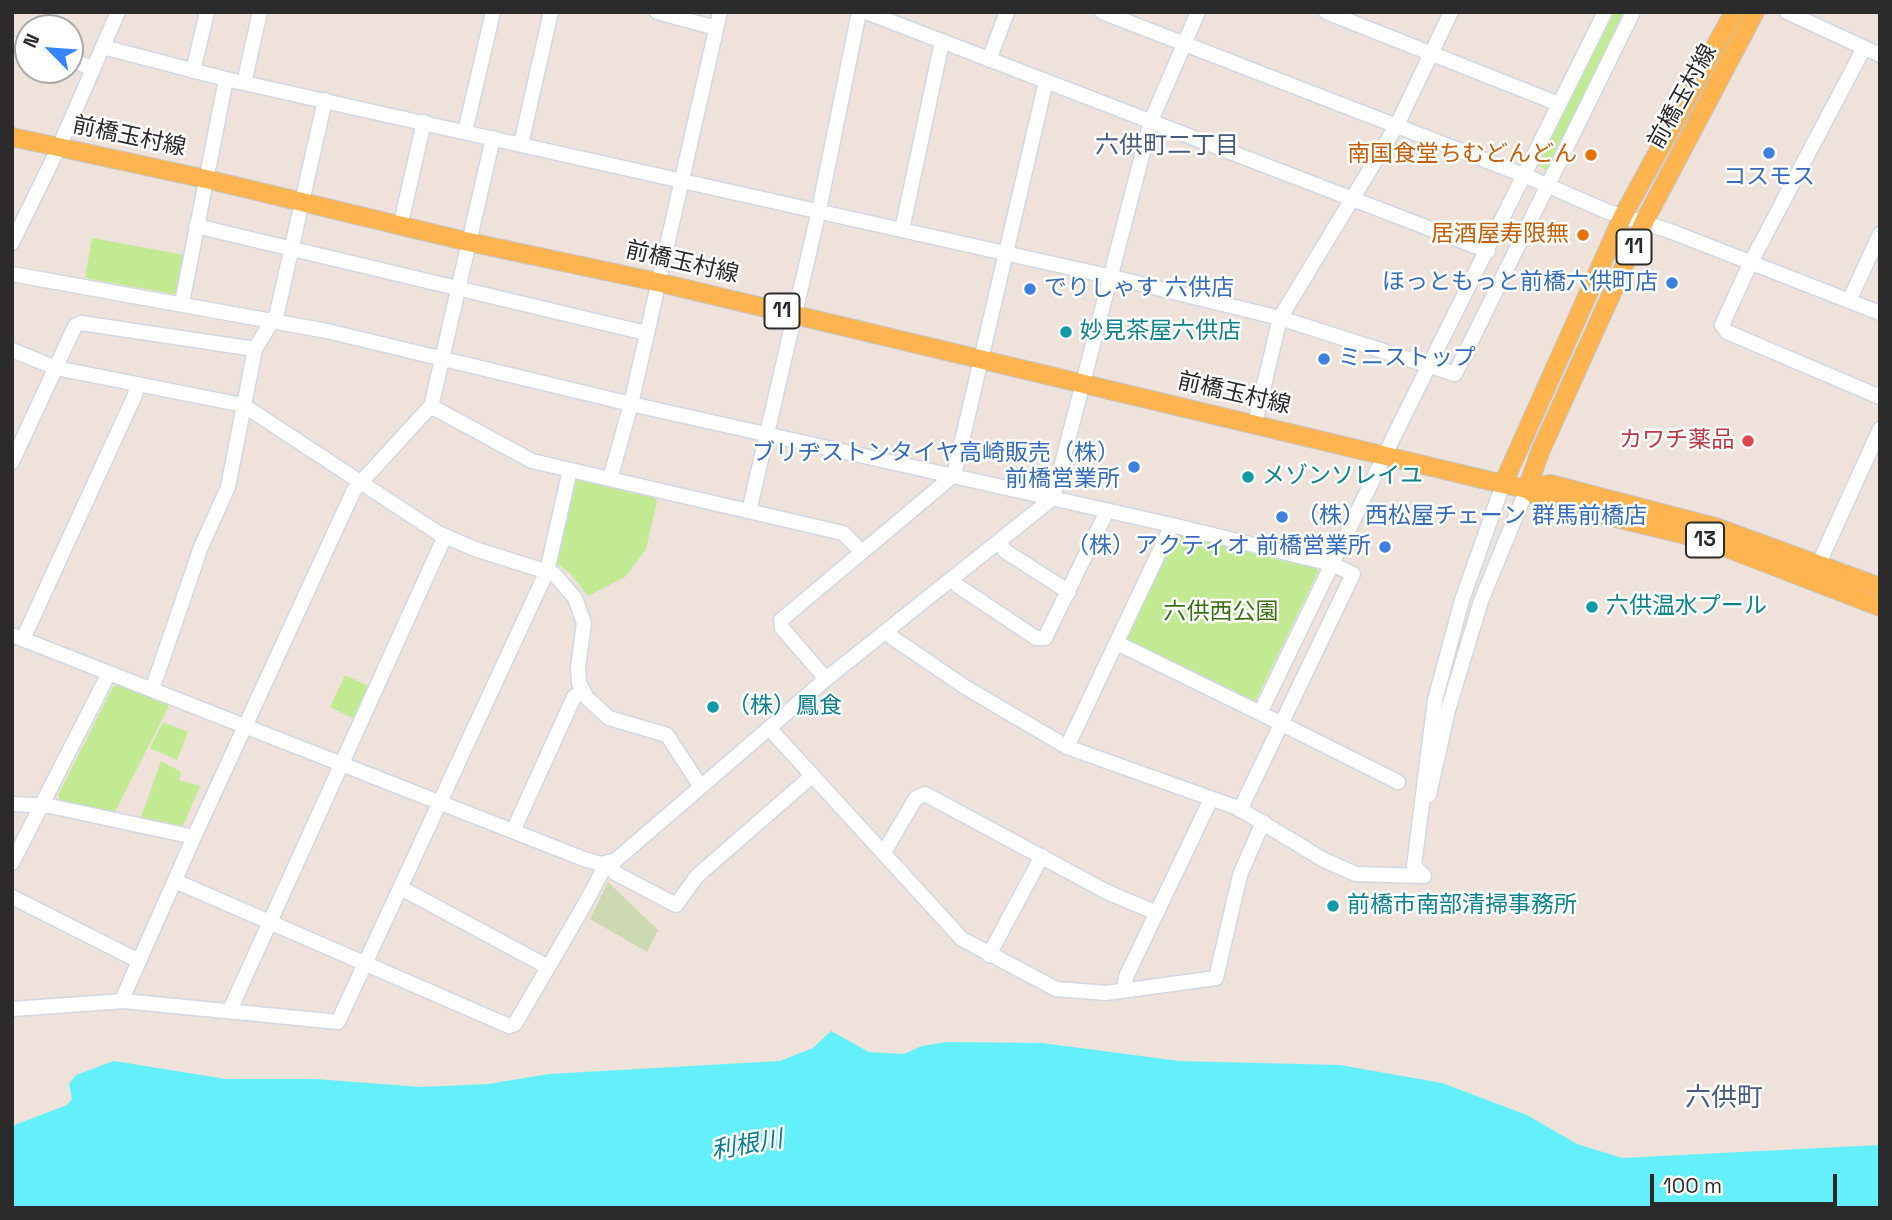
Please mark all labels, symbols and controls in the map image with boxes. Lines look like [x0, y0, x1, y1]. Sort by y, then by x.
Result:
north arrow [14, 14, 84, 84]
text: N [17, 30, 45, 52]
street label: 前橋玉村線 [1643, 40, 1723, 154]
street label: 前橋玉村線 [70, 112, 188, 162]
district label: 六供町二丁目 [1095, 132, 1239, 160]
place label: 南国食堂ちむどんどん [1347, 141, 1577, 169]
marker: コスモス [1761, 145, 1777, 161]
marker: 南国食堂ちむどんどん [1583, 147, 1599, 163]
place label: コスモス [1723, 164, 1815, 192]
place label: 居酒屋寿限無 [1431, 221, 1569, 249]
marker: 居酒屋寿限無 [1575, 227, 1591, 243]
road number: 11 [1616, 230, 1652, 264]
street label: 前橋玉村線 [623, 237, 741, 289]
place label: ほっともっと前橋六供町店 [1382, 269, 1658, 297]
place label: でりしゃす 六供店 [1044, 275, 1234, 303]
marker: ほっともっと前橋六供町店 [1664, 275, 1680, 291]
marker: でりしゃす 六供店 [1022, 281, 1038, 297]
road number: 11 [764, 294, 800, 328]
place label: 妙見茶屋六供店 [1080, 318, 1241, 346]
marker: 妙見茶屋六供店 [1058, 324, 1074, 340]
place label: ミニストップ [1338, 345, 1476, 373]
marker: ミニストップ [1316, 351, 1332, 367]
street label: 前橋玉村線 [1175, 368, 1293, 420]
place label: カワチ薬品 [1619, 427, 1734, 455]
marker: カワチ薬品 [1740, 433, 1756, 449]
place label: ブリヂストンタイヤ高崎販売（株） 前橋営業所 [752, 440, 1120, 494]
marker: ブリヂストンタイヤ高崎販売（株） 前橋営業所 [1126, 459, 1142, 475]
place label: メゾンソレイユ [1262, 463, 1423, 491]
marker: メゾンソレイユ [1240, 469, 1256, 485]
place label: （株）西松屋チェーン 群馬前橋店 [1296, 503, 1647, 531]
marker: （株）西松屋チェーン 群馬前橋店 [1274, 509, 1290, 525]
road number: 13 [1686, 522, 1724, 558]
place label: （株）アクティオ 前橋営業所 [1066, 533, 1371, 561]
marker: （株）アクティオ 前橋営業所 [1377, 539, 1393, 555]
place label: 六供温水プール [1606, 593, 1767, 621]
park label: 六供西公園 [1164, 599, 1278, 627]
marker: 六供温水プール [1584, 599, 1600, 615]
place label: （株）鳳食 [727, 693, 842, 721]
marker: （株）鳳食 [705, 699, 721, 715]
place label: 前橋市南部清掃事務所 [1347, 892, 1577, 920]
marker: 前橋市南部清掃事務所 [1325, 898, 1341, 914]
district label: 六供町 [1685, 1083, 1763, 1115]
water label: 利根川 [709, 1126, 785, 1166]
scale bar [1654, 1160, 1841, 1204]
text: 100 m [1663, 1172, 1722, 1199]

